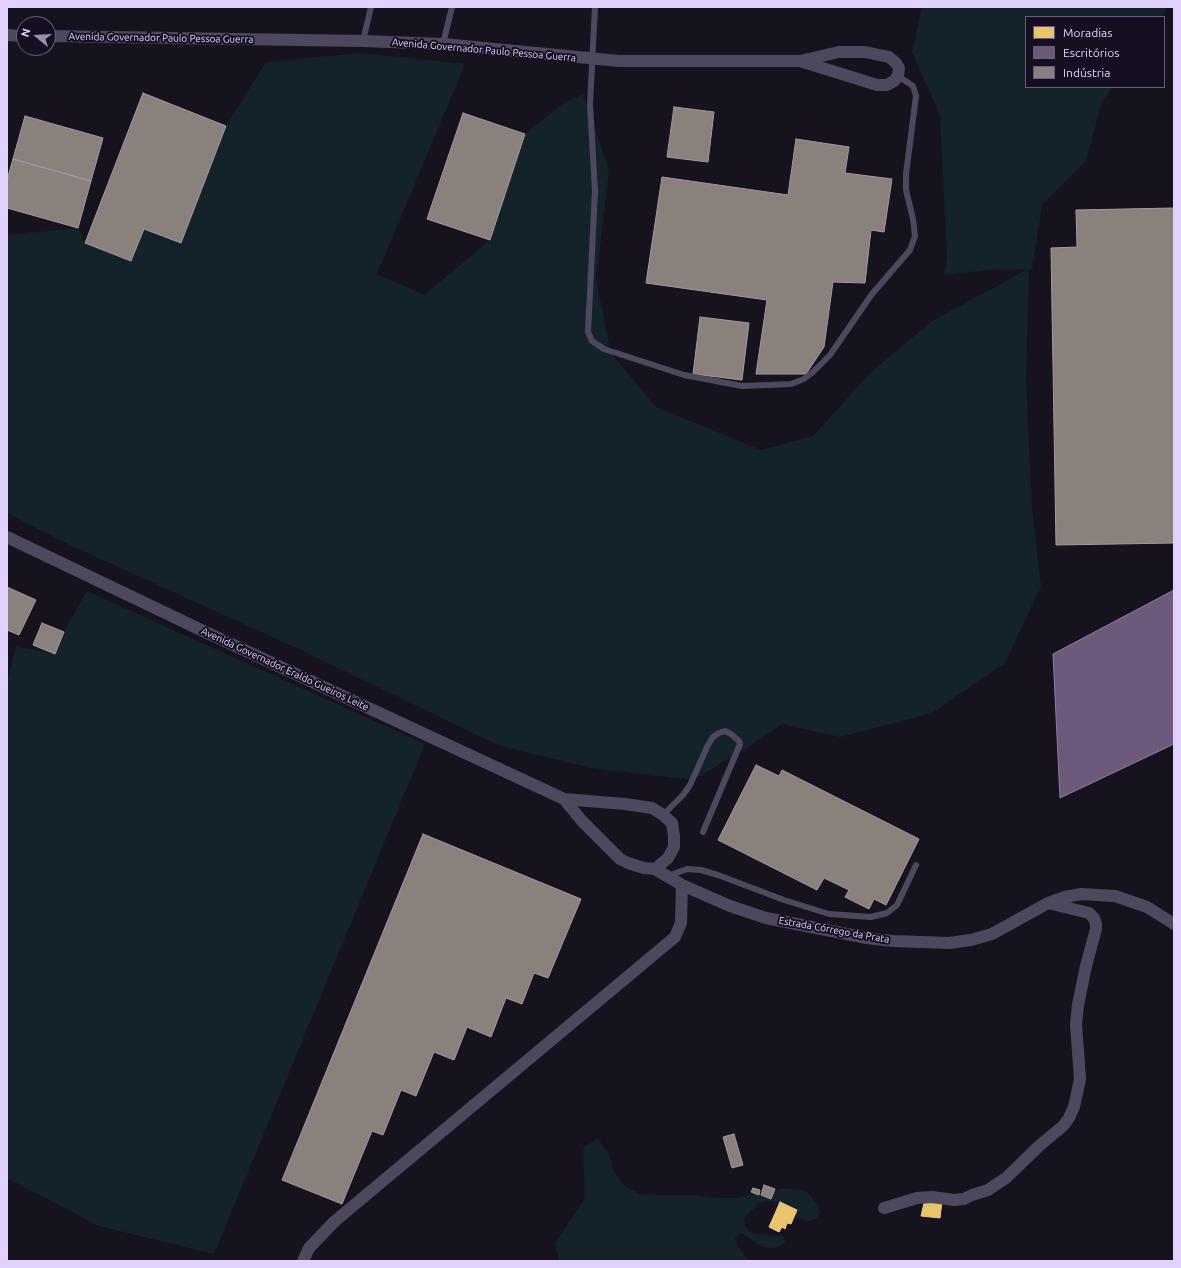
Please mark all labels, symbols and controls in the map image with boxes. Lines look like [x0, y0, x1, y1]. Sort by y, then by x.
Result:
north arrow [16, 16, 56, 56]
legend [1025, 16, 1165, 88]
text: Moradias [1063, 26, 1112, 39]
text: N [19, 27, 33, 38]
street label: Avenida Governador Paulo Pessoa Guerra [69, 30, 253, 46]
street label: Avenida Governador Paulo Pessoa Guerra [391, 36, 577, 64]
text: Escritórios [1063, 46, 1119, 59]
text: Indústria [1063, 66, 1110, 79]
street label: Avenida Governador Eraldo Gueiros Leite [199, 625, 371, 713]
street label: Estrada Córrego da Prata [778, 914, 890, 946]

